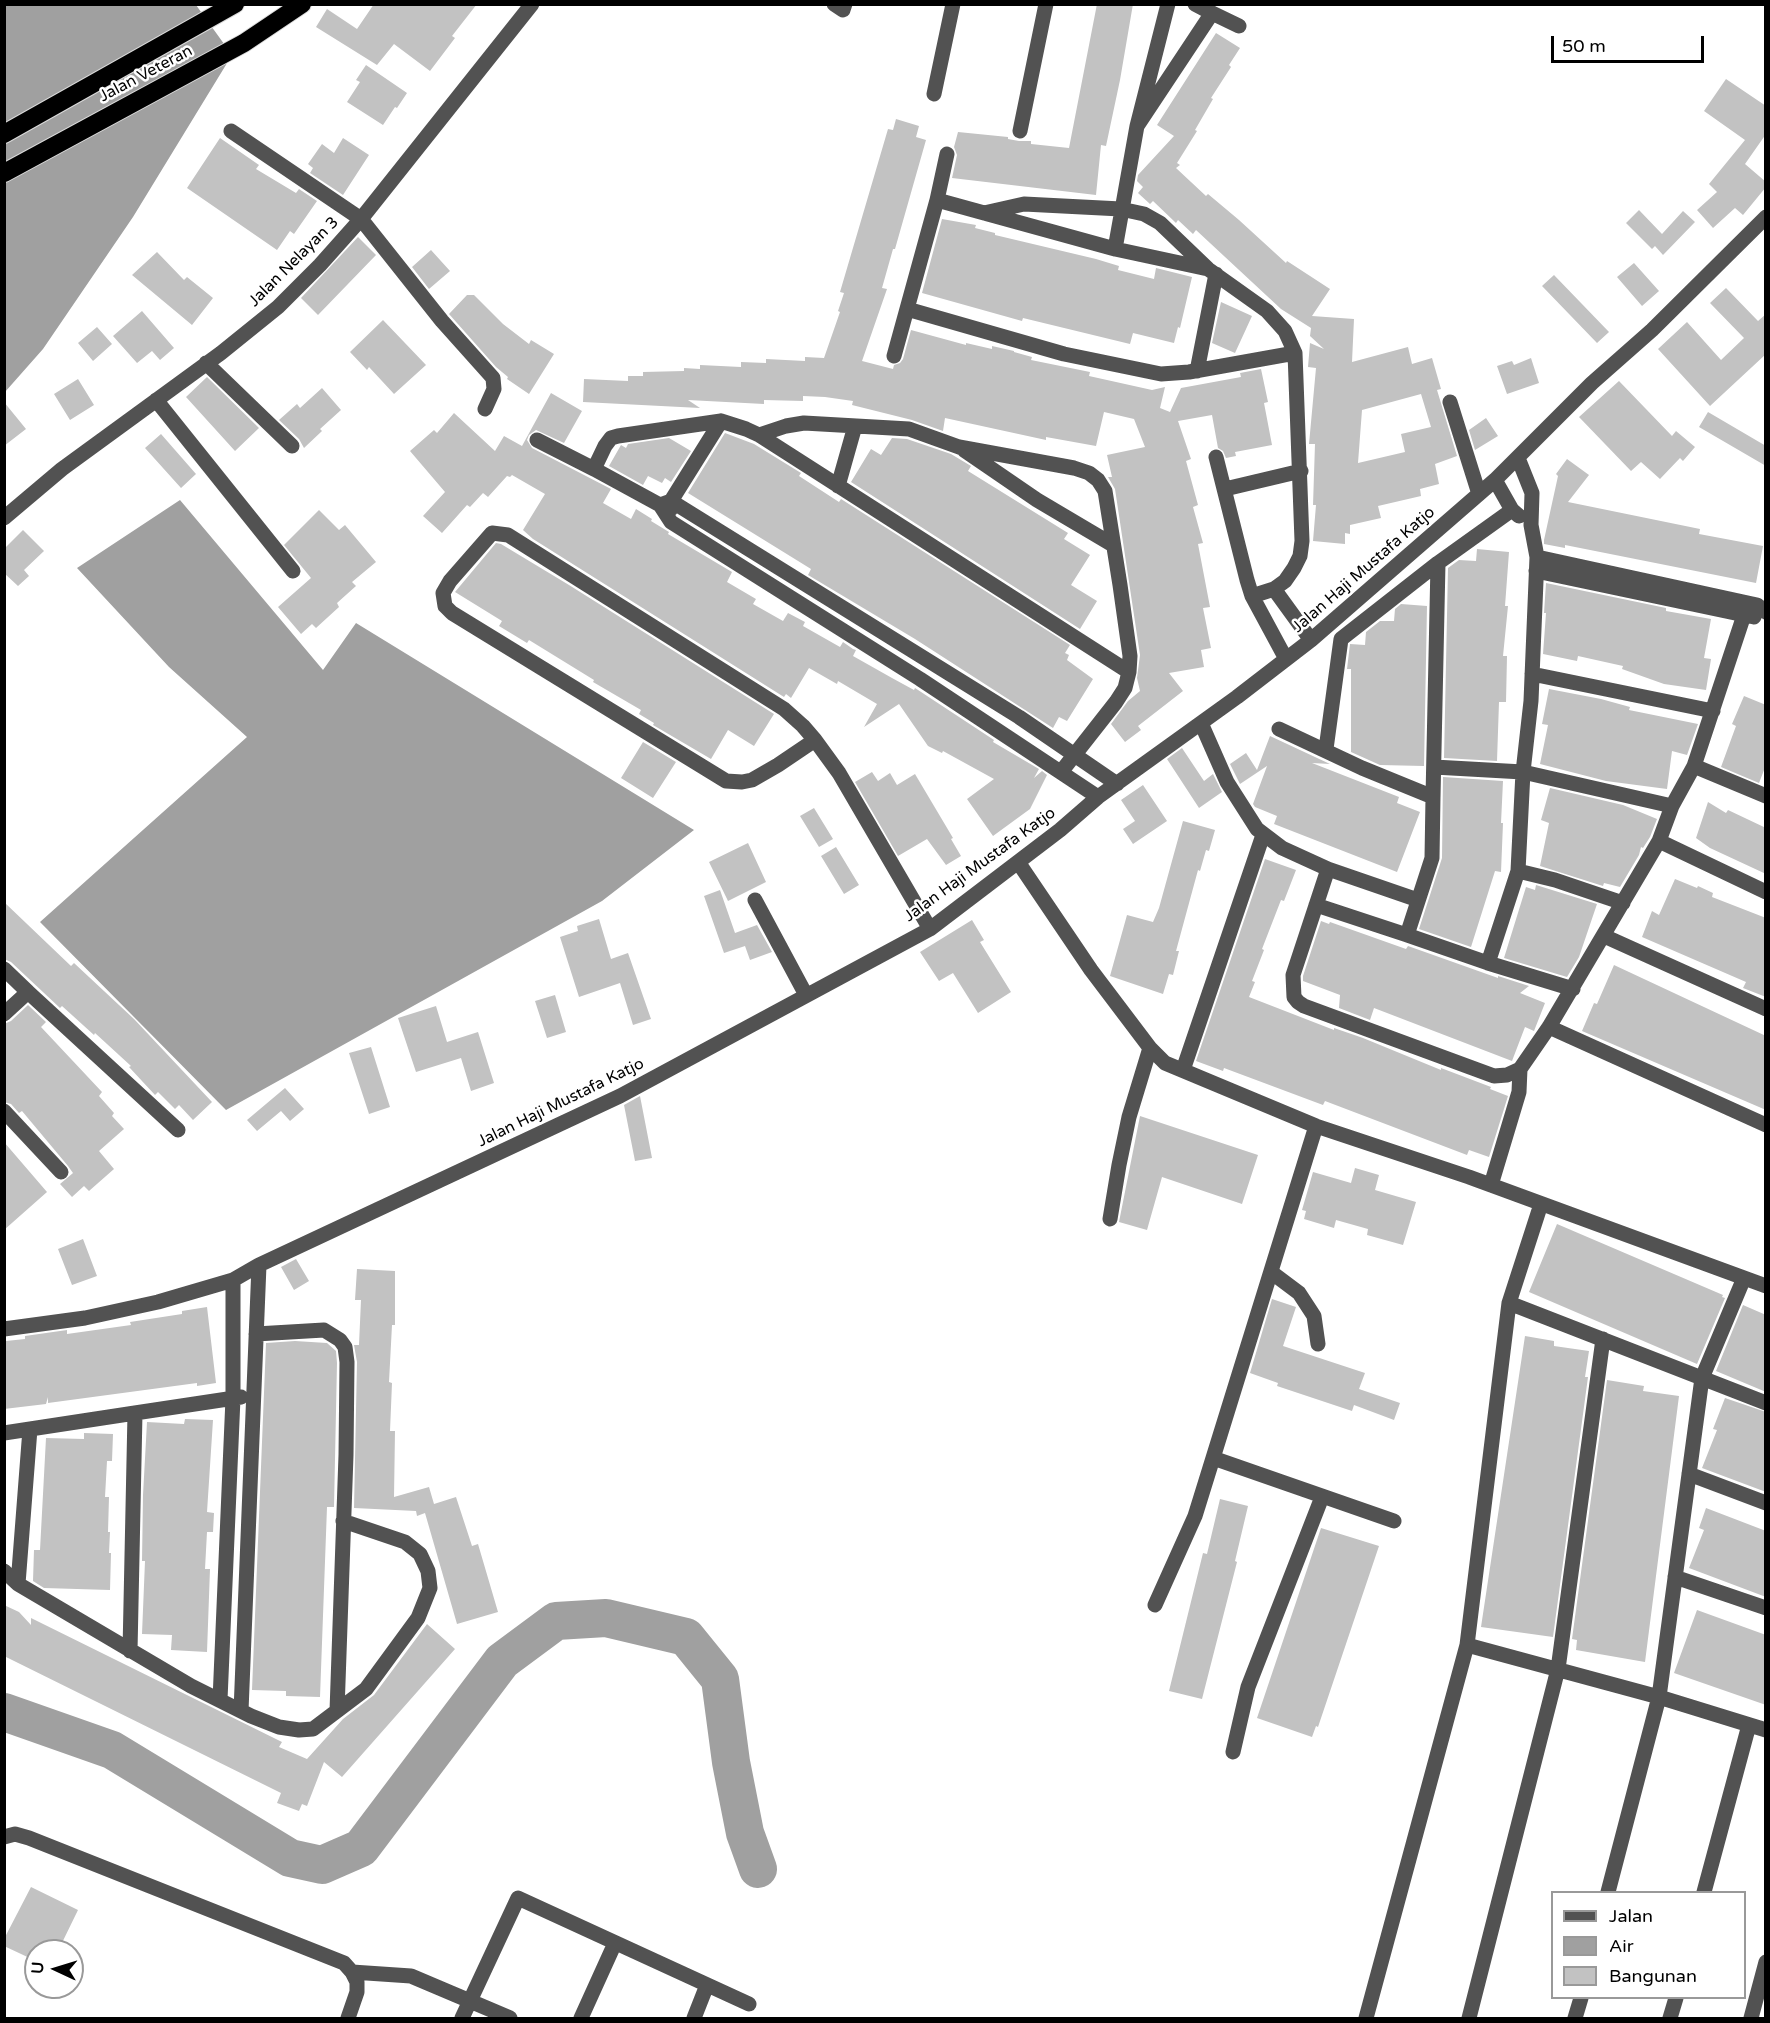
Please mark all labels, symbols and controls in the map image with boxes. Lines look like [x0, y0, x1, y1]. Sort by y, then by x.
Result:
scale bar [1554, 24, 1707, 62]
text: 50 m [1562, 35, 1606, 57]
street label: Jalan Veteran [96, 41, 196, 107]
street label: Jalan Nelayan 3 [245, 213, 343, 311]
street label: Jalan Haji Mustafa Katjo [1289, 503, 1439, 637]
street label: Jalan Haji Mustafa Katjo [901, 804, 1059, 926]
street label: Jalan Haji Mustafa Katjo [475, 1054, 647, 1152]
legend [1551, 1891, 1746, 1999]
text: Jalan [1609, 1905, 1653, 1927]
text: Air [1609, 1935, 1634, 1957]
north arrow [24, 1939, 84, 1999]
text: U [28, 1961, 48, 1975]
text: Bangunan [1609, 1965, 1697, 1987]

